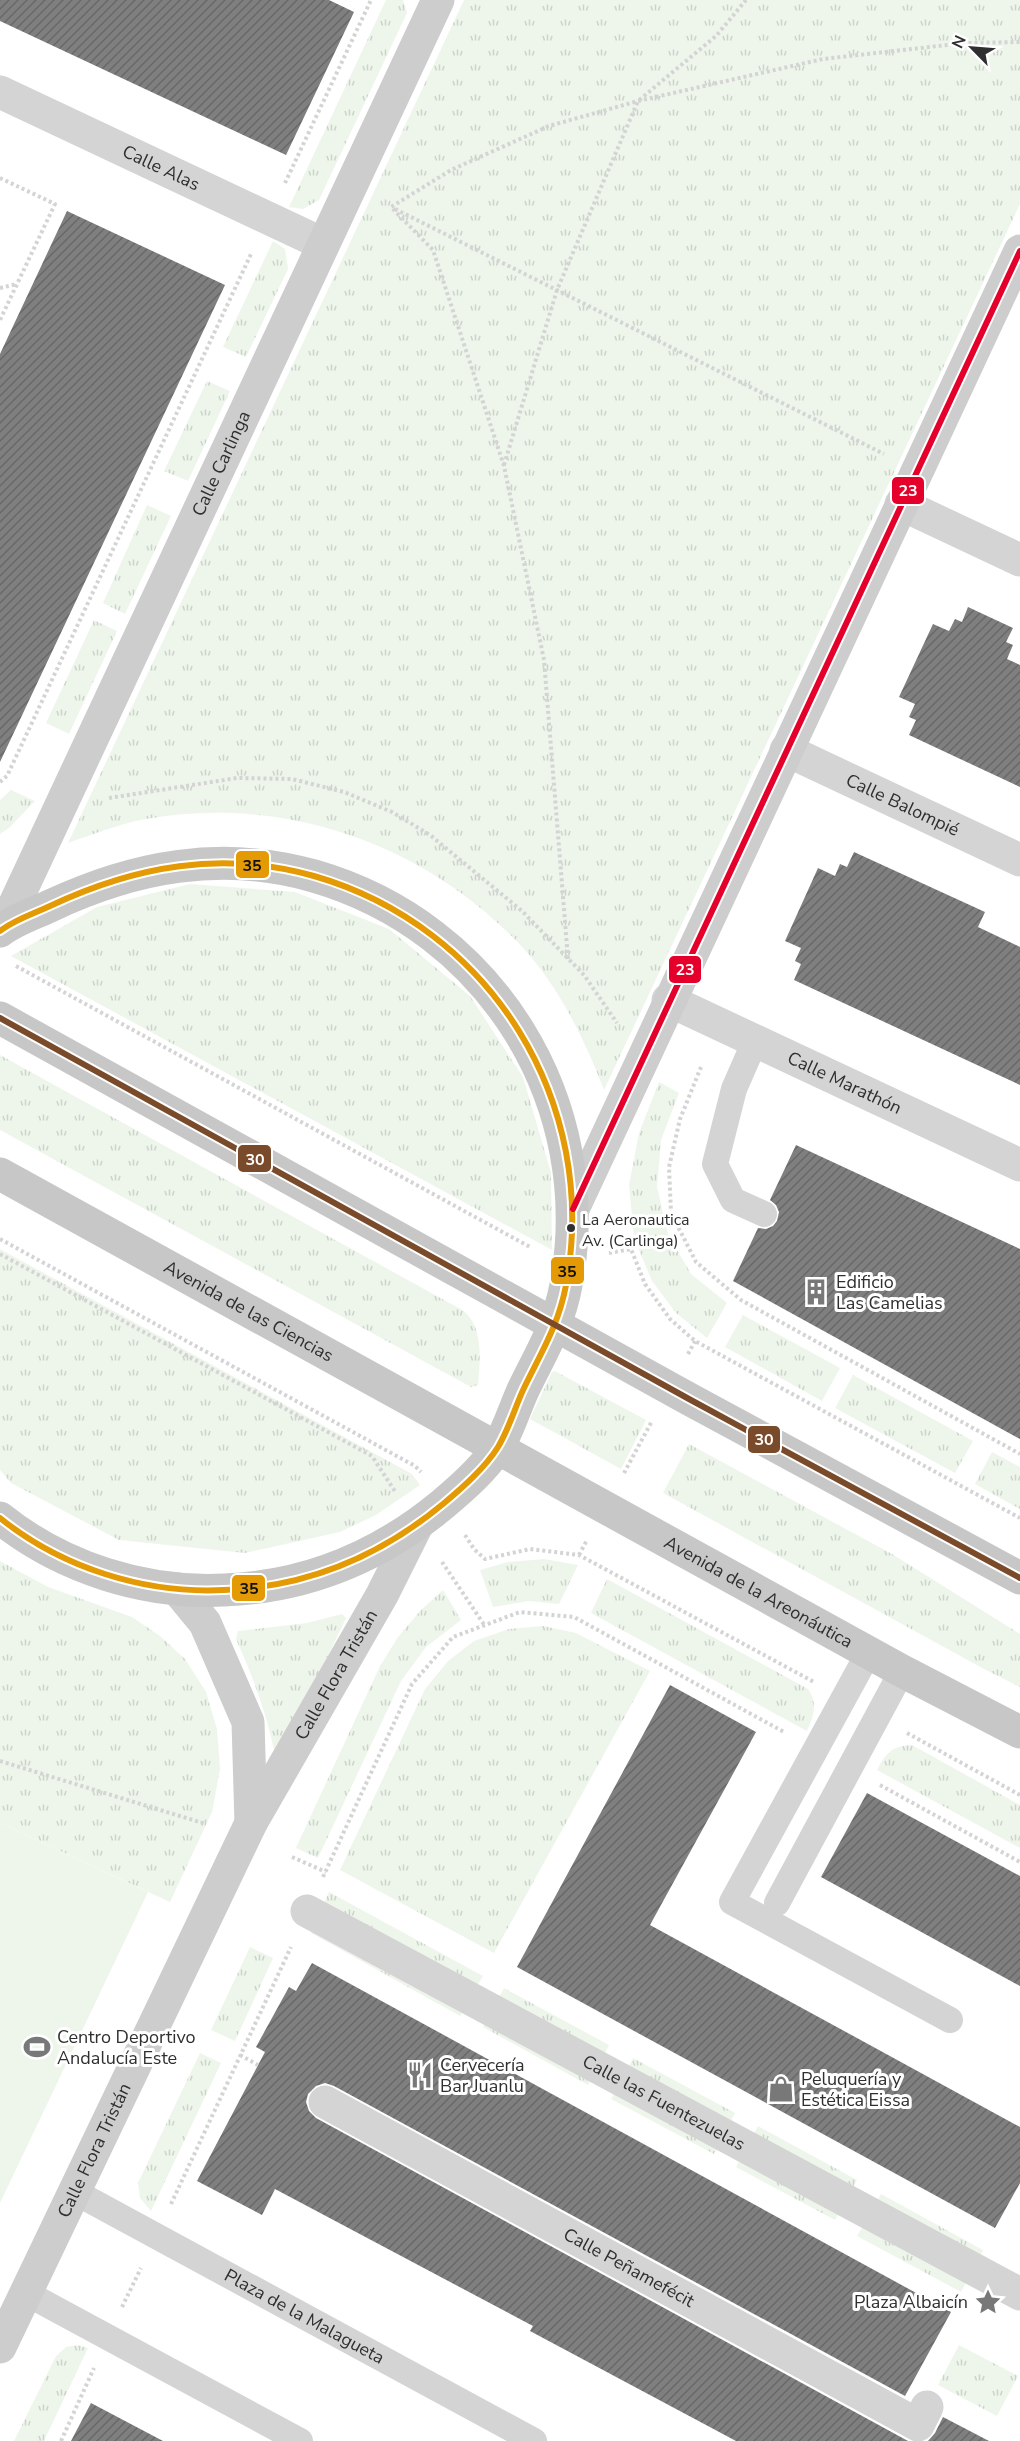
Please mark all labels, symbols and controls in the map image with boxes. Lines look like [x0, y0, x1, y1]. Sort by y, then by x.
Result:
north arrow [942, 18, 1002, 78]
text: N [947, 32, 972, 52]
street label: Calle Alas [118, 139, 204, 196]
street label: Calle Carlinga [186, 407, 256, 520]
line badge: 23 [891, 476, 925, 505]
text: 23 [898, 480, 918, 502]
street label: Calle Balompié [842, 768, 963, 842]
line badge: 35 [235, 850, 270, 879]
text: 35 [242, 855, 262, 877]
line badge: 23 [668, 955, 702, 984]
text: 23 [675, 959, 695, 981]
street label: Calle Marathón [783, 1046, 906, 1120]
line badge: 30 [237, 1144, 272, 1173]
text: 30 [245, 1149, 265, 1171]
place label: La Aeronautica Av. (Carlinga) [582, 1209, 690, 1252]
marker: La Aeronautica Av. (Carlinga) [565, 1222, 577, 1234]
street label: Avenida de las Ciencias [160, 1255, 338, 1367]
line badge: 35 [550, 1256, 585, 1285]
text: 35 [557, 1261, 577, 1283]
place label: Edificio Las Camelias [836, 1270, 943, 1315]
building icon: Edificio Las Camelias [801, 1277, 831, 1307]
line badge: 30 [747, 1425, 781, 1454]
text: 30 [754, 1429, 774, 1451]
street label: Avenida de la Areonáutica [660, 1530, 857, 1654]
line badge: 35 [231, 1574, 266, 1602]
text: 35 [239, 1578, 259, 1600]
street label: Calle Flora Tristán [289, 1605, 383, 1744]
place label: Centro Deportivo Andalucía Este [57, 2025, 196, 2070]
sports icon: Centro Deportivo Andalucía Este [22, 2032, 52, 2062]
street label: Calle las Fuentezuelas [578, 2049, 749, 2156]
place label: Cervecería Bar Juanlu [440, 2053, 525, 2098]
restaurant icon: Cervecería Bar Juanlu [405, 2060, 435, 2090]
place label: Peluquería y Estética Eissa [801, 2067, 910, 2112]
shop icon: Peluquería y Estética Eissa [766, 2074, 796, 2104]
street label: Calle Flora Tristán [52, 2079, 137, 2222]
street label: Calle Peñamefécit [559, 2222, 699, 2313]
street label: Plaza de la Malagueta [220, 2263, 389, 2370]
place icon: Plaza Albaicín [973, 2287, 1003, 2317]
place label: Plaza Albaicín [854, 2290, 968, 2314]

